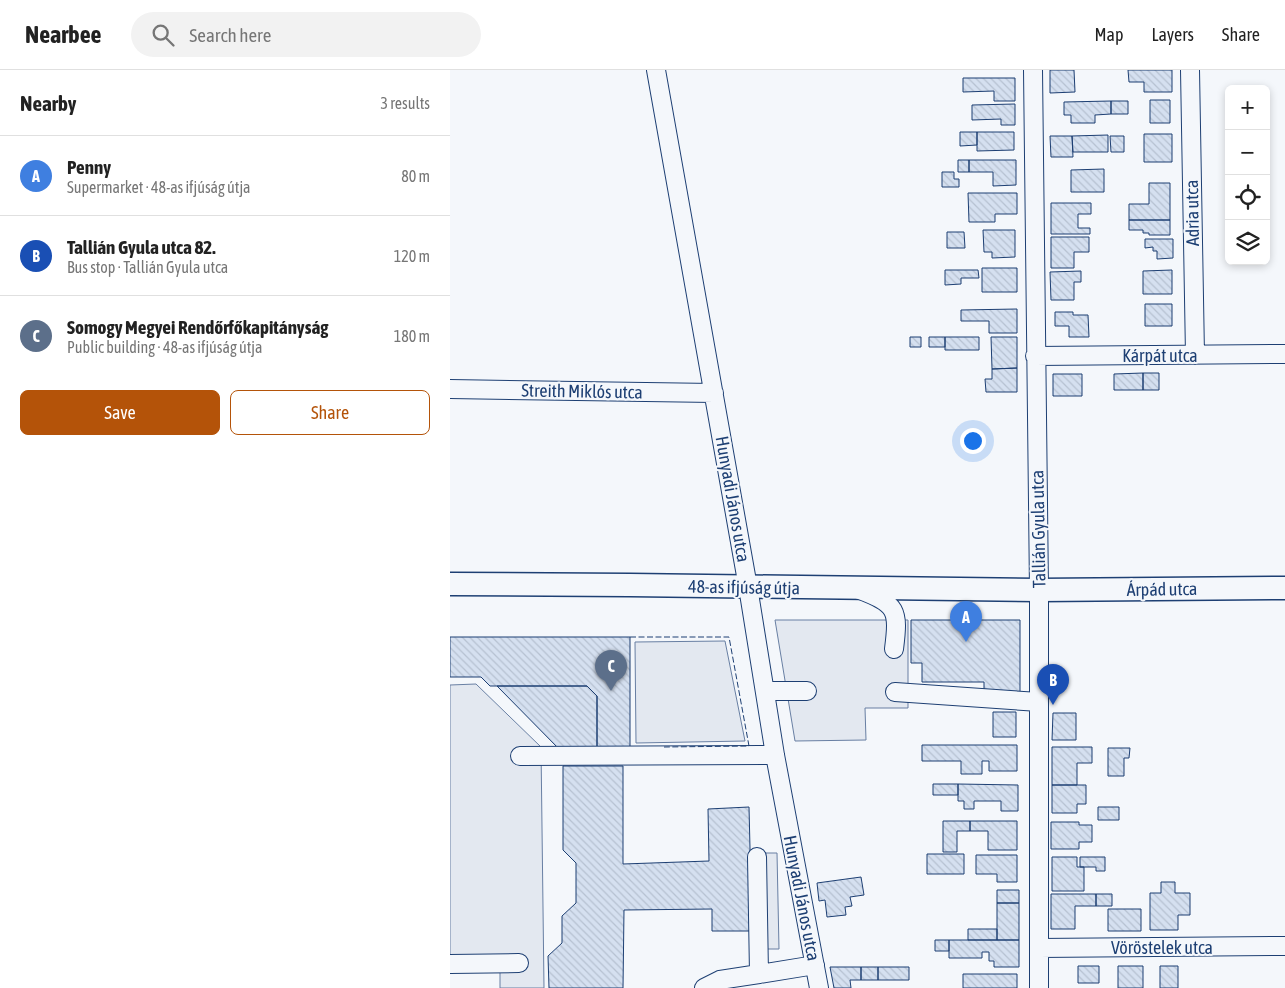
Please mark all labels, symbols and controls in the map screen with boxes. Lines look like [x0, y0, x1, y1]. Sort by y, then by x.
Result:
search box [131, 12, 481, 57]
text: Nearbee [25, 21, 101, 48]
icon: search [149, 21, 177, 49]
text: Search here [189, 24, 271, 46]
text: Map [1094, 24, 1123, 45]
text: Layers [1151, 24, 1194, 45]
text: Share [1222, 24, 1260, 45]
map controls [1225, 85, 1270, 265]
button: + [1225, 85, 1270, 130]
text: Nearby [20, 91, 76, 115]
text: 3 results [380, 94, 430, 112]
button: − [1225, 130, 1270, 175]
text: Penny [67, 156, 111, 178]
text: A [32, 167, 40, 185]
text: 80 m [401, 167, 430, 185]
button: locate [1225, 175, 1270, 220]
text: Supermarket · 48-as ifjúság útja [67, 178, 251, 196]
street label: Adria utca [1181, 180, 1203, 246]
button: layers [1225, 220, 1270, 265]
text: Tallián Gyula utca 82. [67, 236, 216, 258]
text: B [32, 247, 40, 265]
text: 120 m [394, 247, 430, 265]
text: Bus stop · Tallián Gyula utca [67, 258, 228, 276]
text: Somogy Megyei Rendőrfőkapitányság [67, 316, 328, 338]
text: C [32, 327, 40, 345]
text: 180 m [394, 327, 430, 345]
text: Public building · 48-as ifjúság útja [67, 338, 262, 356]
street label: Kárpát utca [1122, 345, 1198, 366]
street label: Streith Miklós utca [521, 379, 643, 403]
button: Save [20, 390, 220, 435]
button: Share [230, 390, 430, 435]
your location [960, 428, 986, 454]
street label: Hunyadi János utca [712, 434, 754, 564]
street label: Tallián Gyula utca [1026, 470, 1050, 588]
street label: 48-as ifjúság útja [688, 576, 800, 598]
street label: Árpád utca [1126, 578, 1198, 600]
pin: A [950, 601, 982, 642]
pin: C [595, 650, 627, 691]
pin: B [1037, 664, 1069, 705]
street label: Hunyadi János utca [780, 833, 824, 963]
street label: Vöröstelek utca [1111, 937, 1213, 958]

